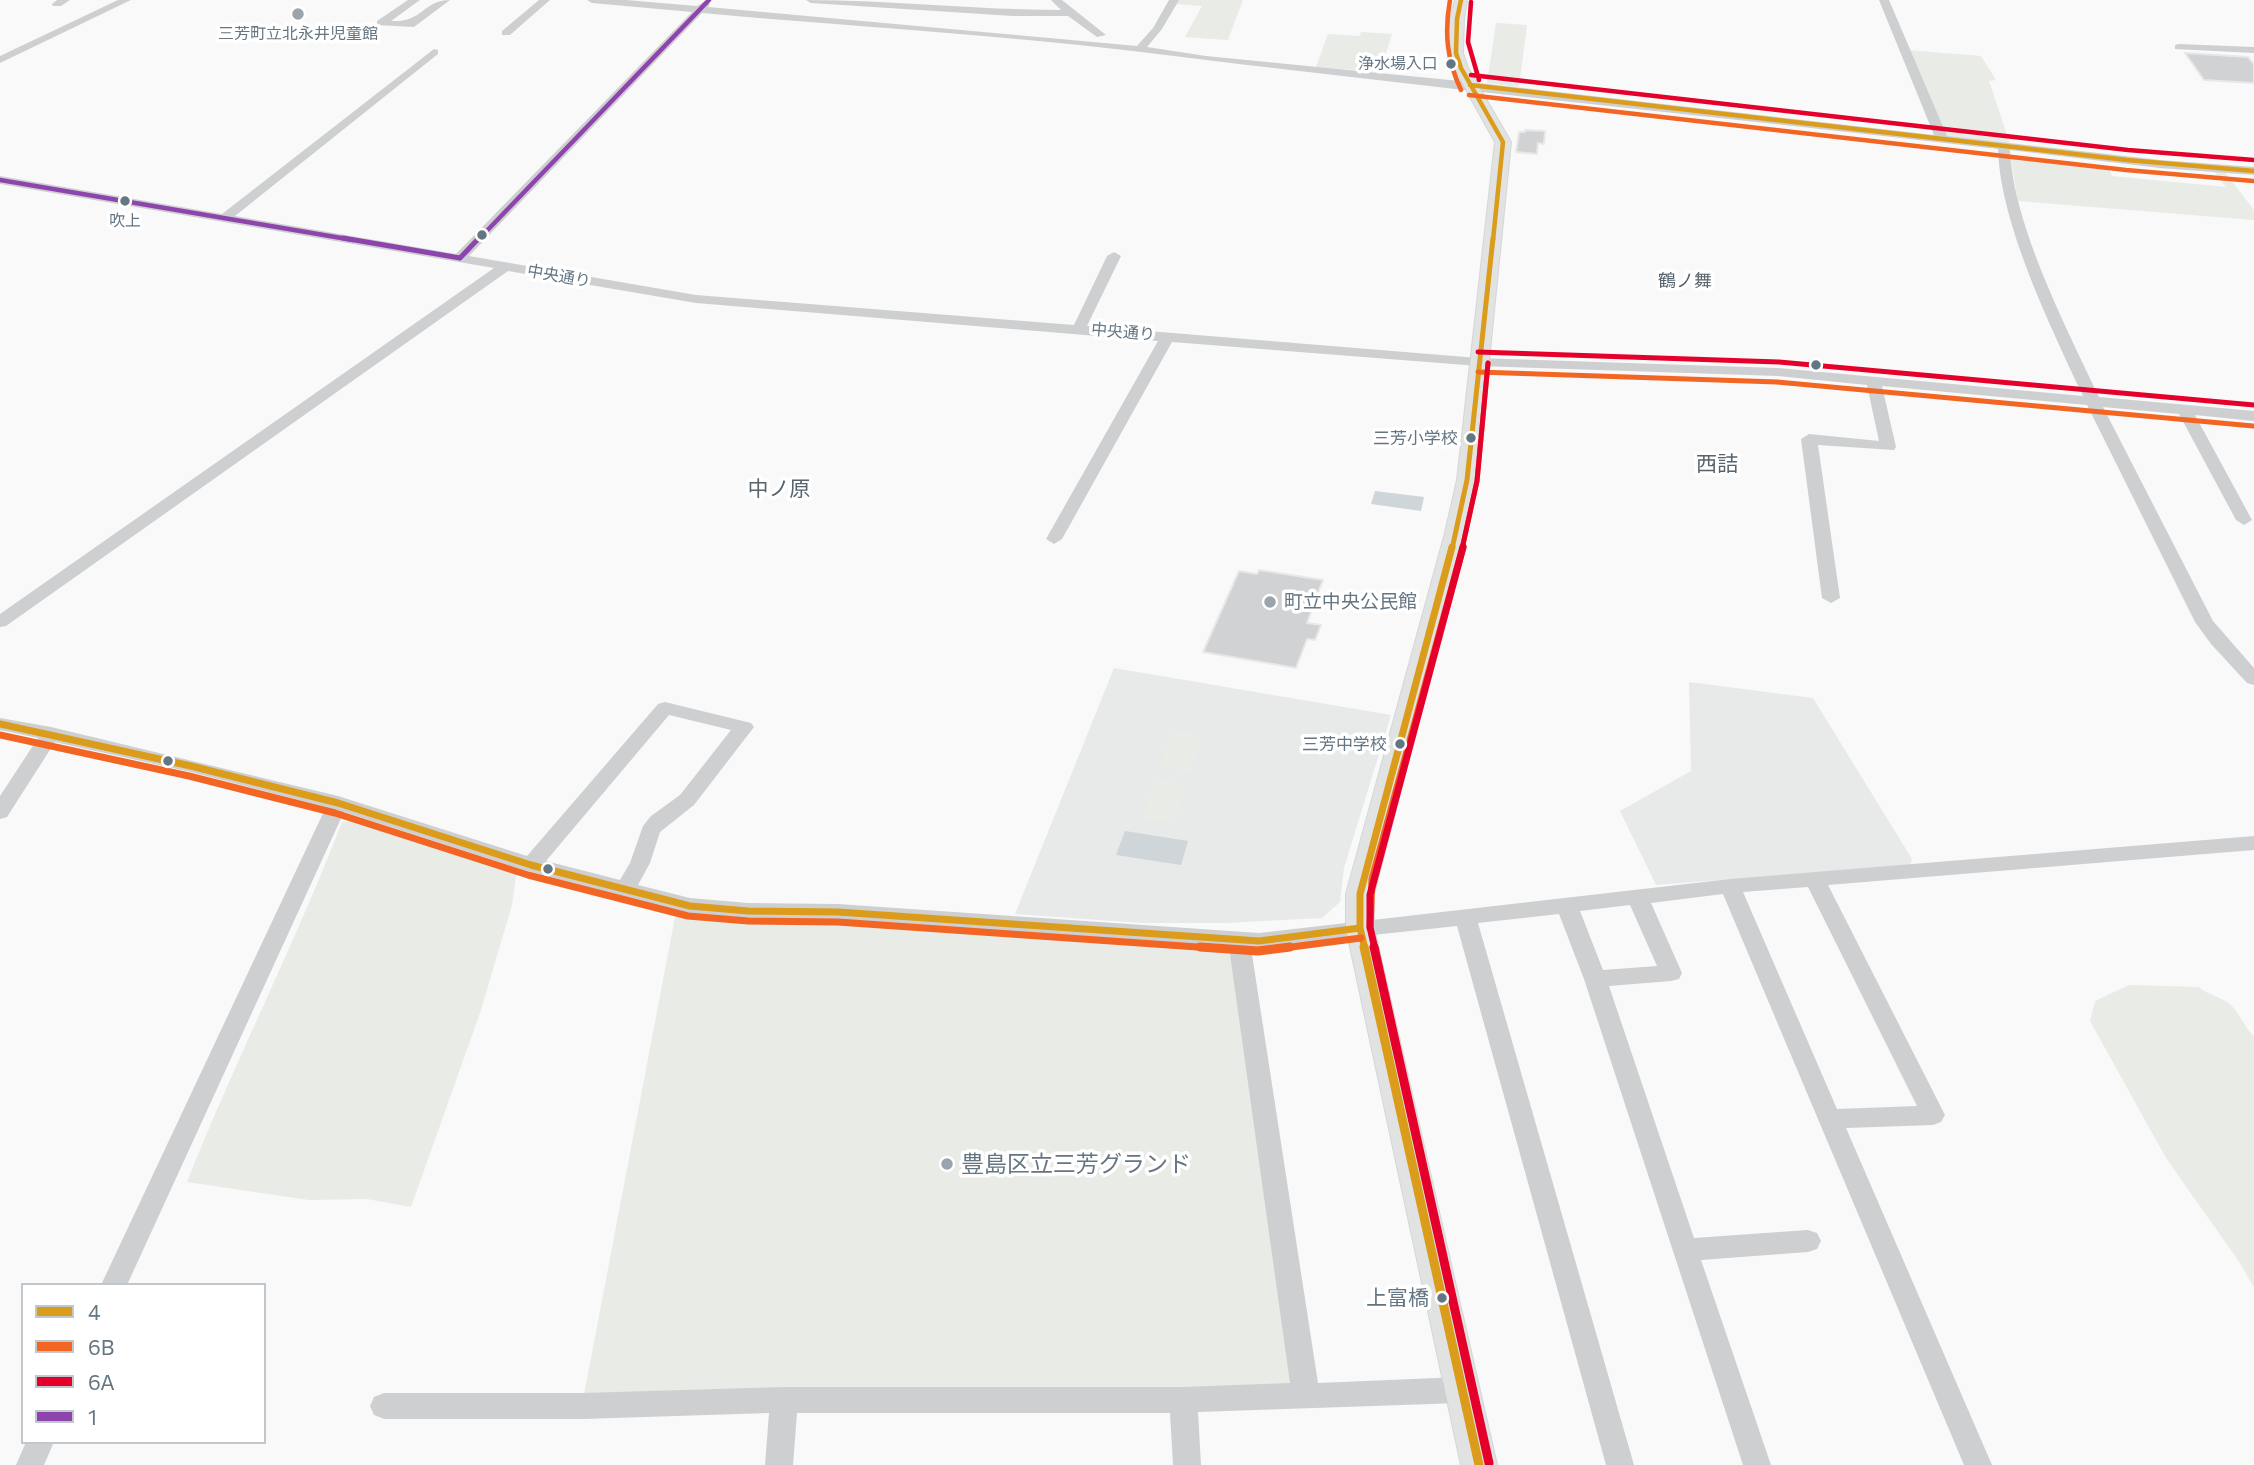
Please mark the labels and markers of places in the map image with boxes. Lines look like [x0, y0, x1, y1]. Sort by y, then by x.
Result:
marker: 三芳町立北永井児童館 [290, 6, 306, 22]
place label: 三芳町立北永井児童館 [218, 24, 378, 44]
place label: 浄水場入口 [1358, 54, 1438, 74]
marker: 浄水場入口 [1444, 57, 1458, 71]
marker: 吹上 [118, 194, 132, 208]
place label: 吹上 [109, 211, 141, 231]
unlabelled marker [475, 228, 489, 242]
unlabelled marker [1809, 358, 1823, 372]
place label: 三芳小学校 [1373, 428, 1458, 448]
marker: 三芳小学校 [1464, 431, 1478, 445]
place label: 町立中央公民館 [1284, 591, 1417, 613]
marker: 町立中央公民館 [1262, 594, 1278, 610]
place label: 三芳中学校 [1302, 734, 1387, 754]
marker: 三芳中学校 [1393, 737, 1407, 751]
unlabelled marker [161, 754, 175, 768]
unlabelled marker [541, 862, 555, 876]
place label: 豊島区立三芳グランド [961, 1150, 1191, 1178]
marker: 豊島区立三芳グランド [939, 1156, 955, 1172]
place label: 上富橋 [1366, 1285, 1429, 1311]
marker: 上富橋 [1435, 1291, 1449, 1305]

